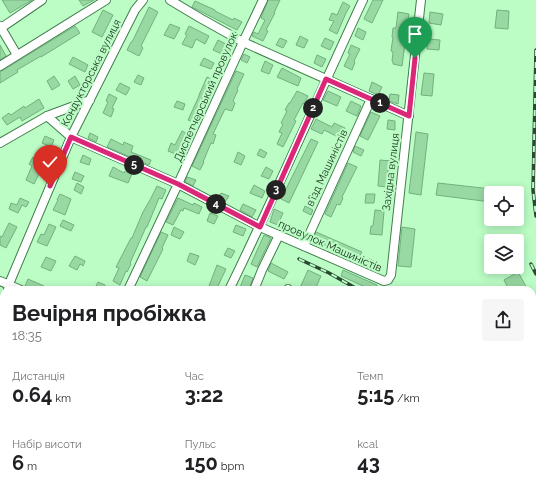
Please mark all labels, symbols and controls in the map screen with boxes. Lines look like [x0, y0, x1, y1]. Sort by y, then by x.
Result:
street label: Кондукторська вулиця [58, 17, 124, 129]
pin [398, 17, 432, 58]
icon: arrive [404, 23, 426, 45]
street label: Диспетчерський провулок [171, 30, 241, 164]
pin: 1 [370, 93, 390, 113]
text: 1 [377, 96, 383, 109]
pin: 2 [303, 98, 323, 118]
text: 2 [310, 101, 316, 114]
street label: в’їзд Машиністів [303, 127, 351, 209]
street label: Західна вулиця [380, 132, 402, 212]
pin [33, 145, 67, 186]
icon: check [39, 151, 61, 173]
pin: 5 [124, 155, 144, 175]
text: 5 [131, 158, 137, 171]
pin: 3 [266, 180, 286, 200]
text: 3 [273, 183, 279, 196]
map controls [484, 186, 524, 274]
button: locate [484, 186, 524, 226]
pin: 4 [206, 194, 226, 214]
text: 4 [213, 197, 219, 210]
street label: провулок Машиністів [276, 217, 384, 275]
button: layers [484, 234, 524, 274]
button: share [482, 299, 524, 341]
text: Вечірня пробіжка [12, 300, 206, 326]
text: 18:35 [12, 328, 42, 343]
text: Дистанція [12, 370, 65, 383]
text: Час [185, 370, 204, 383]
text: Темп [357, 370, 383, 383]
text: 0.64 [12, 383, 52, 407]
text: 3:22 [185, 383, 223, 407]
text: 5:15 [357, 383, 394, 407]
text: km [52, 392, 71, 405]
text: /km [394, 392, 420, 405]
text: Набір висоти [12, 438, 81, 451]
text: Пульс [185, 438, 216, 451]
text: kcal [357, 438, 378, 451]
text: 6 [12, 451, 24, 475]
text: 150 [185, 451, 218, 475]
text: 43 [357, 451, 380, 475]
text: m [24, 460, 37, 473]
text: bpm [218, 460, 244, 473]

